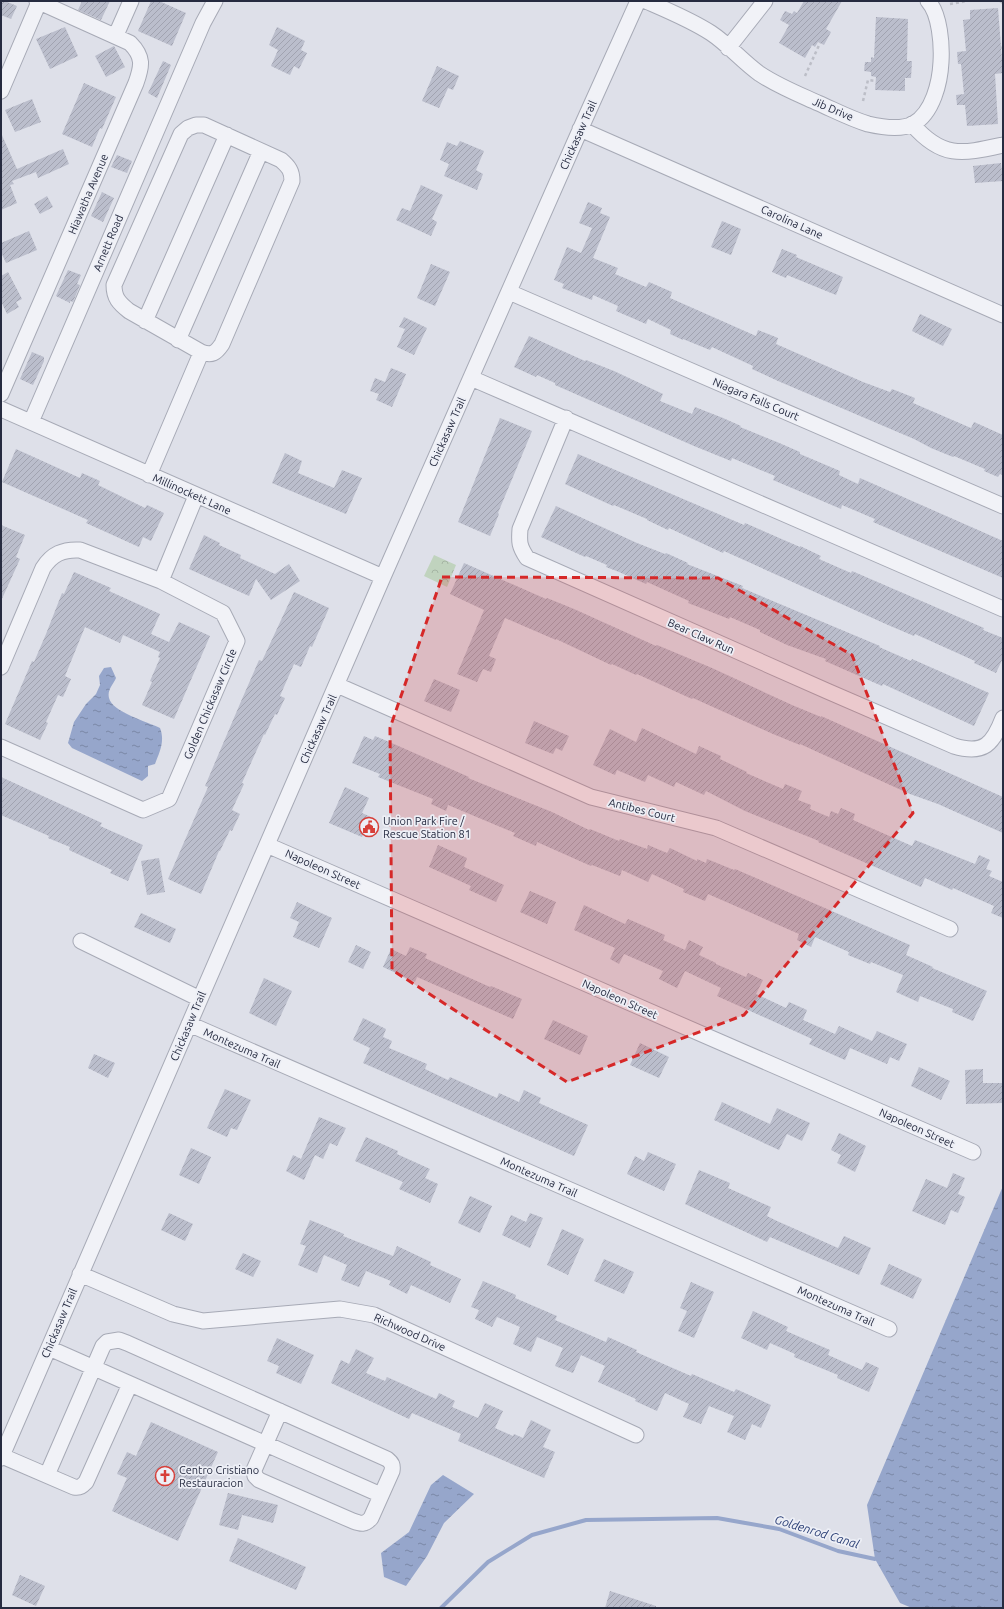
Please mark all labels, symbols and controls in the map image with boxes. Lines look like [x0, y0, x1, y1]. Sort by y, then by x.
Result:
street label: Jib Drive [811, 95, 855, 123]
street label: Chickasaw Trail [557, 98, 599, 172]
street label: Hiawatha Avenue [66, 152, 110, 236]
street label: Carolina Lane [759, 203, 825, 241]
street label: Arnett Road [91, 213, 125, 273]
street label: Niagara Falls Court [711, 375, 802, 423]
street label: Chickasaw Trail [426, 395, 468, 469]
street label: Millinockett Lane [151, 471, 233, 517]
street label: Bear Claw Run [666, 616, 736, 656]
street label: Golden Chickasaw Circle [181, 647, 239, 761]
street label: Chickasaw Trail [297, 692, 339, 766]
street label: Antibes Court [607, 796, 677, 824]
place label: Union Park Fire / Rescue Station 81 [383, 815, 471, 840]
public building icon: Union Park Fire / Rescue Station 81 [358, 816, 380, 838]
street label: Napoleon Street [283, 847, 363, 891]
street label: Napoleon Street [580, 977, 660, 1021]
street label: Chickasaw Trail [168, 989, 208, 1063]
street label: Montezuma Trail [202, 1026, 282, 1070]
street label: Napoleon Street [877, 1106, 957, 1150]
street label: Montezuma Trail [499, 1155, 579, 1199]
street label: Montezuma Trail [796, 1284, 876, 1328]
street label: Chickasaw Trail [39, 1286, 79, 1360]
street label: Richwood Drive [372, 1311, 448, 1353]
place label: Centro Cristiano Restauracion [179, 1464, 259, 1489]
church icon: Centro Cristiano Restauracion [154, 1465, 176, 1487]
water label: Goldenrod Canal [773, 1512, 862, 1551]

